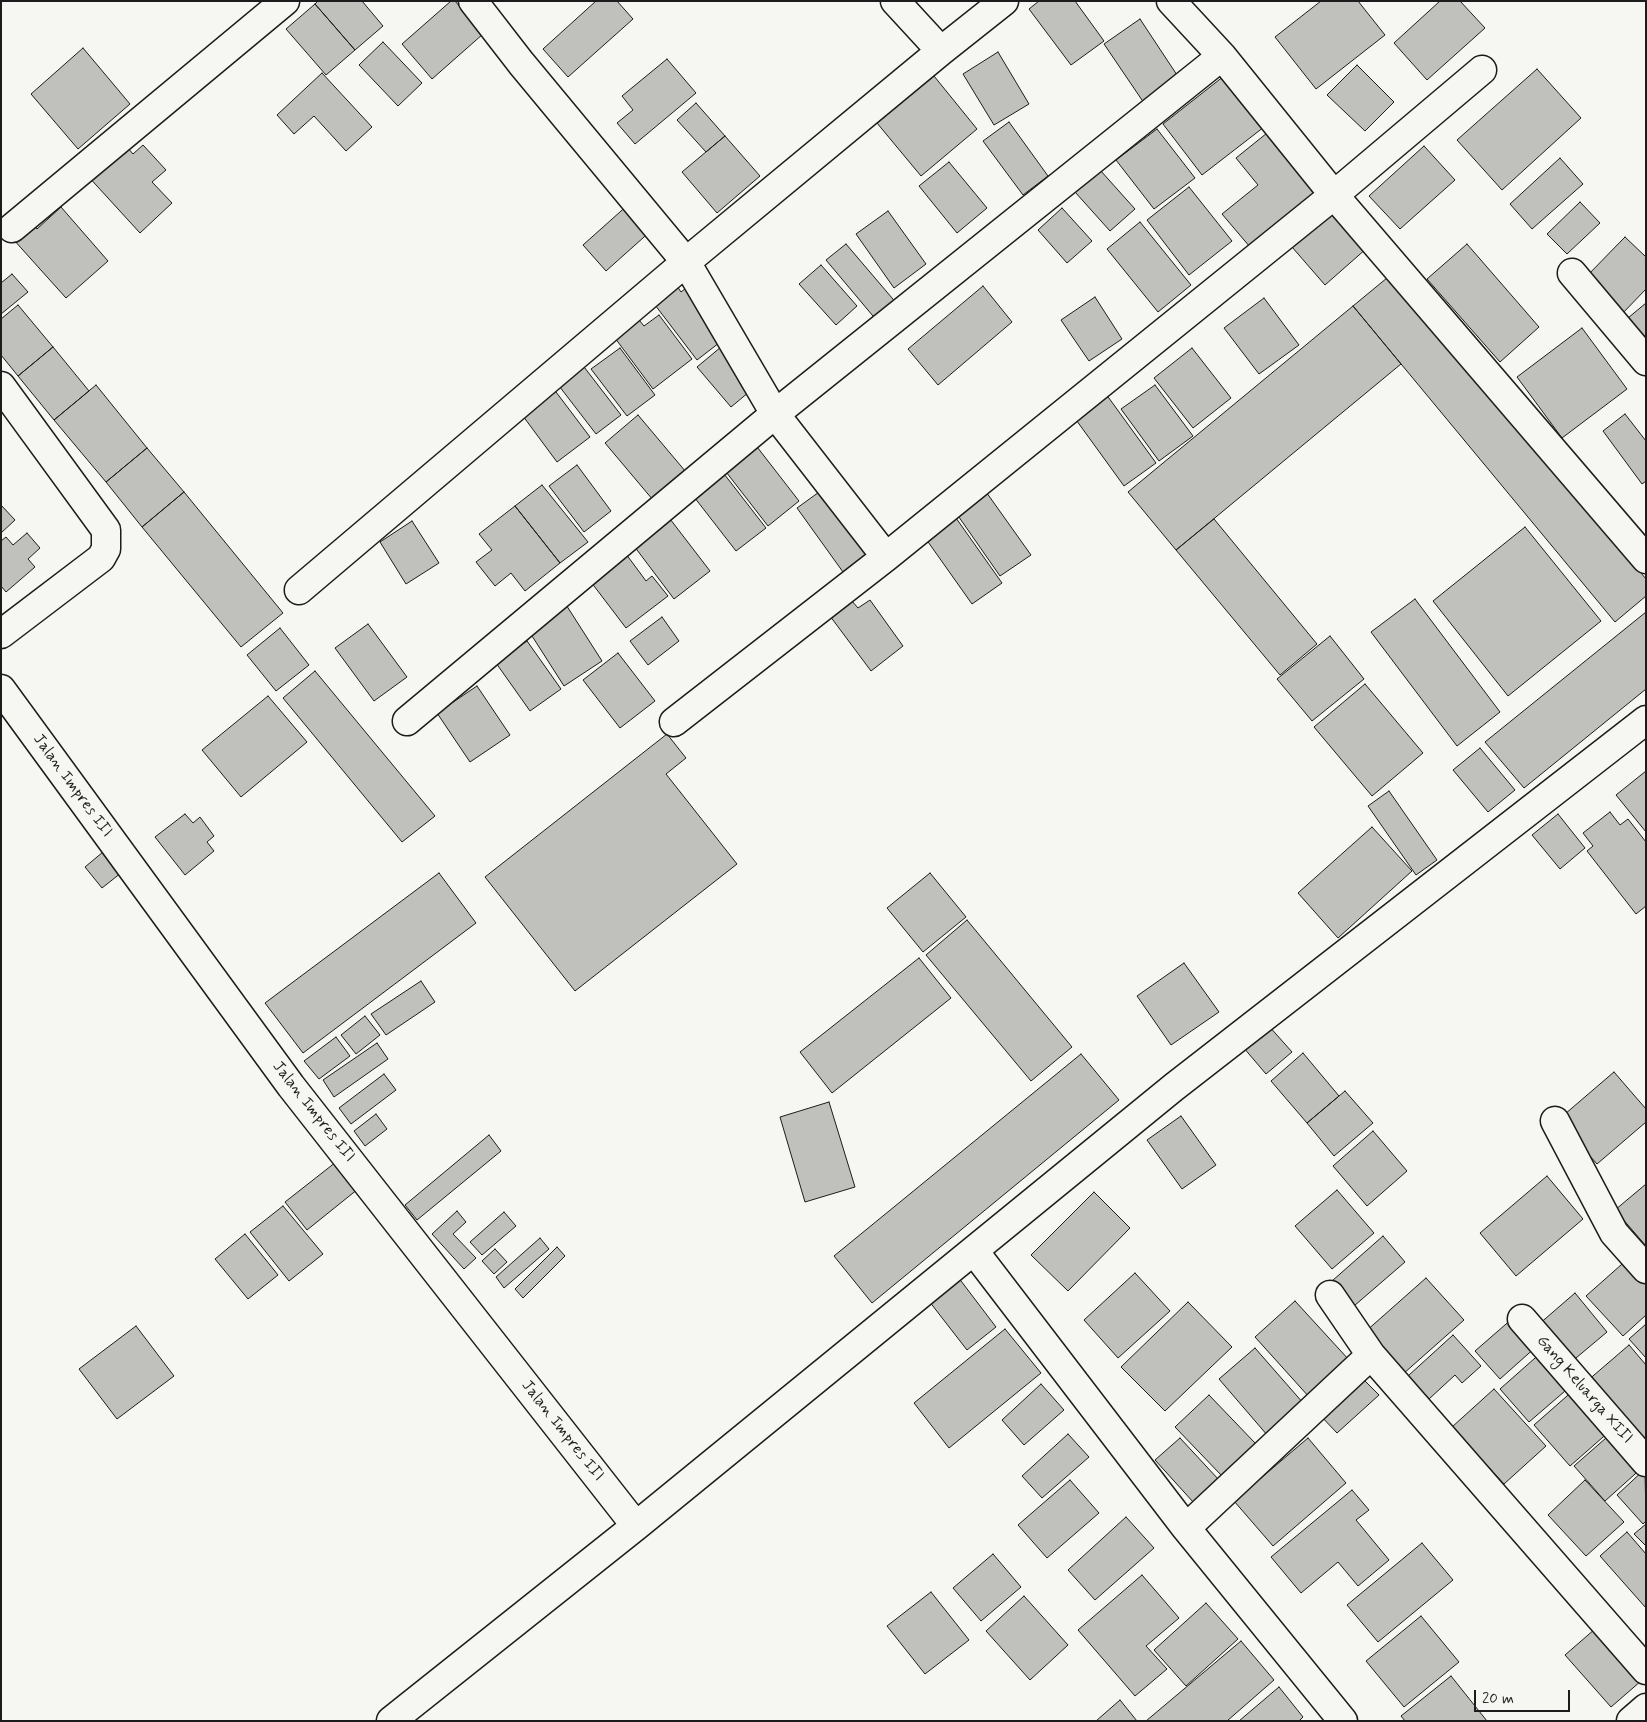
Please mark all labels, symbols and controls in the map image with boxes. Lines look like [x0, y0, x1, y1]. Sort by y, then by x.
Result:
street label: Jalan Impres III [28, 731, 116, 841]
street label: Jalan Impres III [268, 1058, 358, 1166]
street label: Gang Keluarga XIII [1532, 1332, 1636, 1448]
street label: Jalan Impres III [517, 1377, 607, 1485]
scale bar [1477, 1680, 1573, 1712]
text: 20 m [1482, 1689, 1514, 1709]

